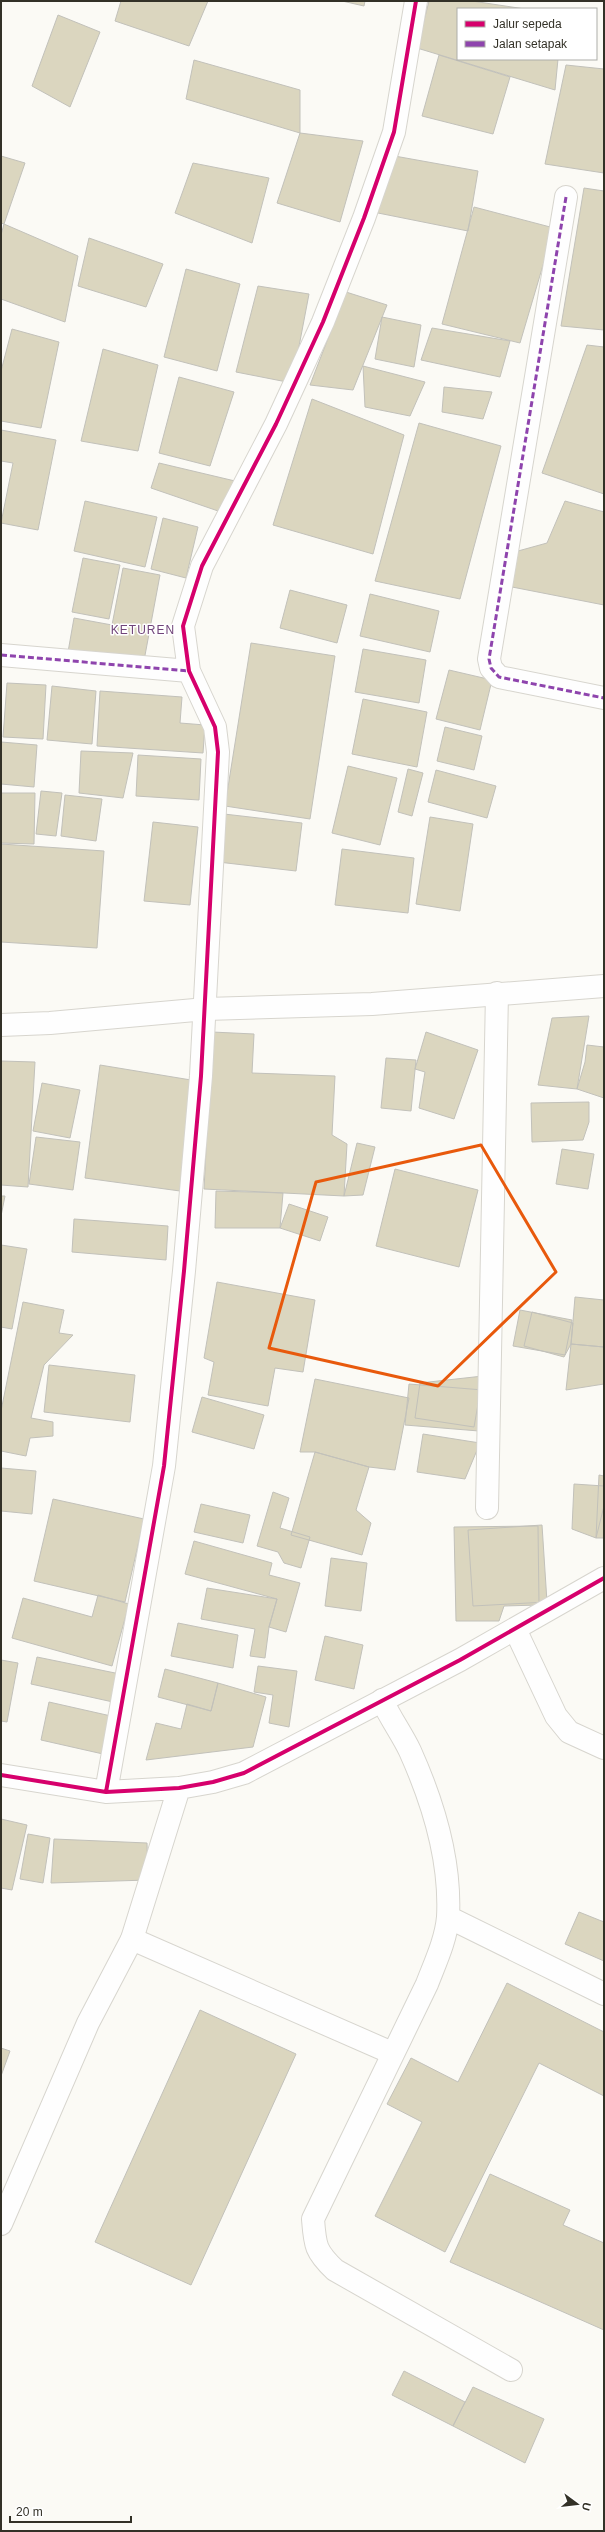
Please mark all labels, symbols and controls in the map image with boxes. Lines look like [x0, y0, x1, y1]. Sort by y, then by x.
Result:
legend [457, 8, 597, 60]
text: Jalur sepeda [493, 17, 562, 31]
text: Jalan setapak [493, 37, 568, 51]
district label: KETUREN [111, 623, 175, 637]
north arrow [557, 2484, 597, 2524]
scale bar [10, 2498, 131, 2524]
text: U [580, 2501, 593, 2512]
text: 20 m [16, 2505, 43, 2519]

